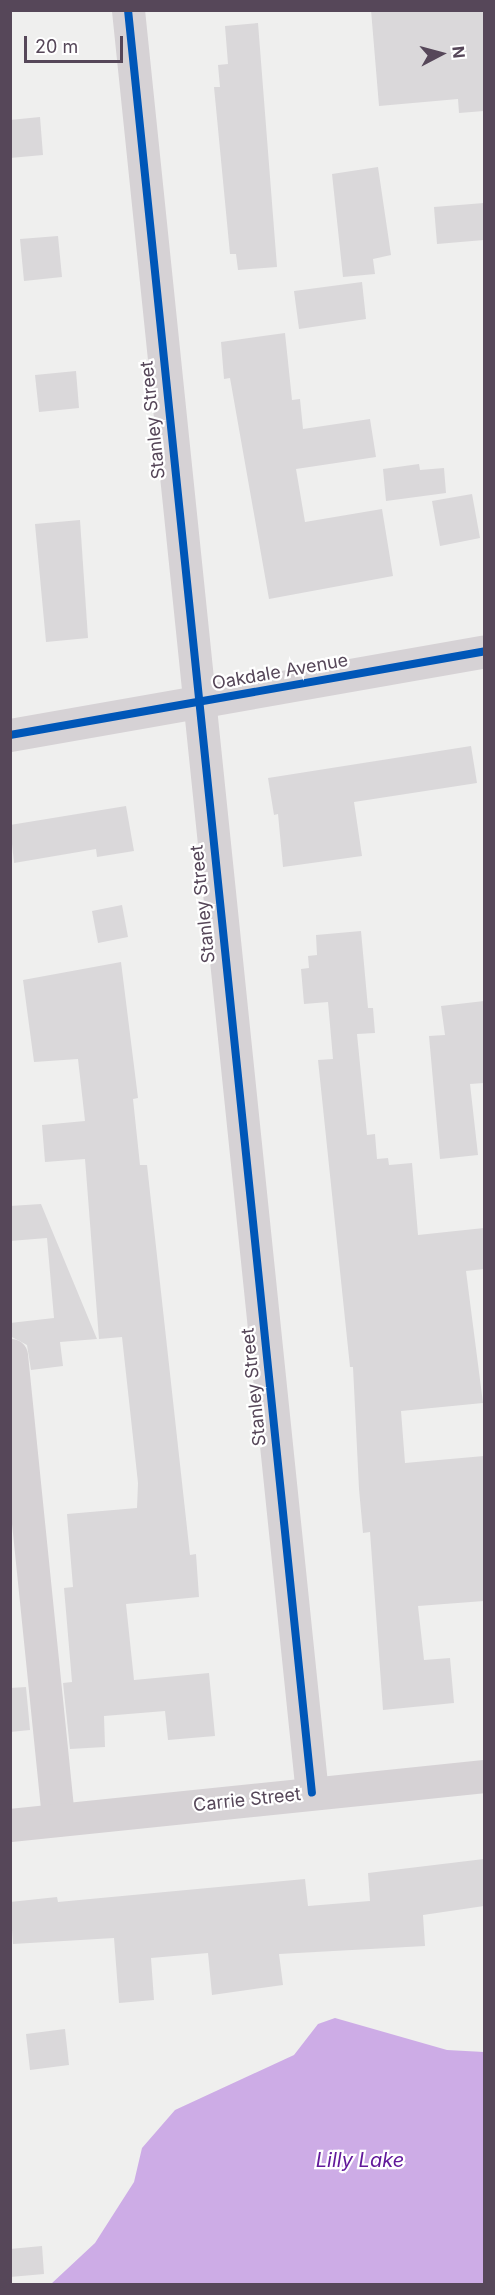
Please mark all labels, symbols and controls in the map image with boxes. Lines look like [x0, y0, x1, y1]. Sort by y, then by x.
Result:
scale bar [27, 24, 126, 62]
north arrow [411, 24, 471, 84]
text: 20 m [35, 36, 78, 57]
text: N [448, 45, 469, 59]
street label: Stanley Street [136, 360, 170, 480]
street label: Oakdale Avenue [210, 649, 350, 695]
street label: Stanley Street [186, 844, 220, 964]
street label: Stanley Street [237, 1327, 271, 1447]
street label: Carrie Street [192, 1784, 302, 1816]
water label: Lilly Lake [316, 2148, 404, 2172]

